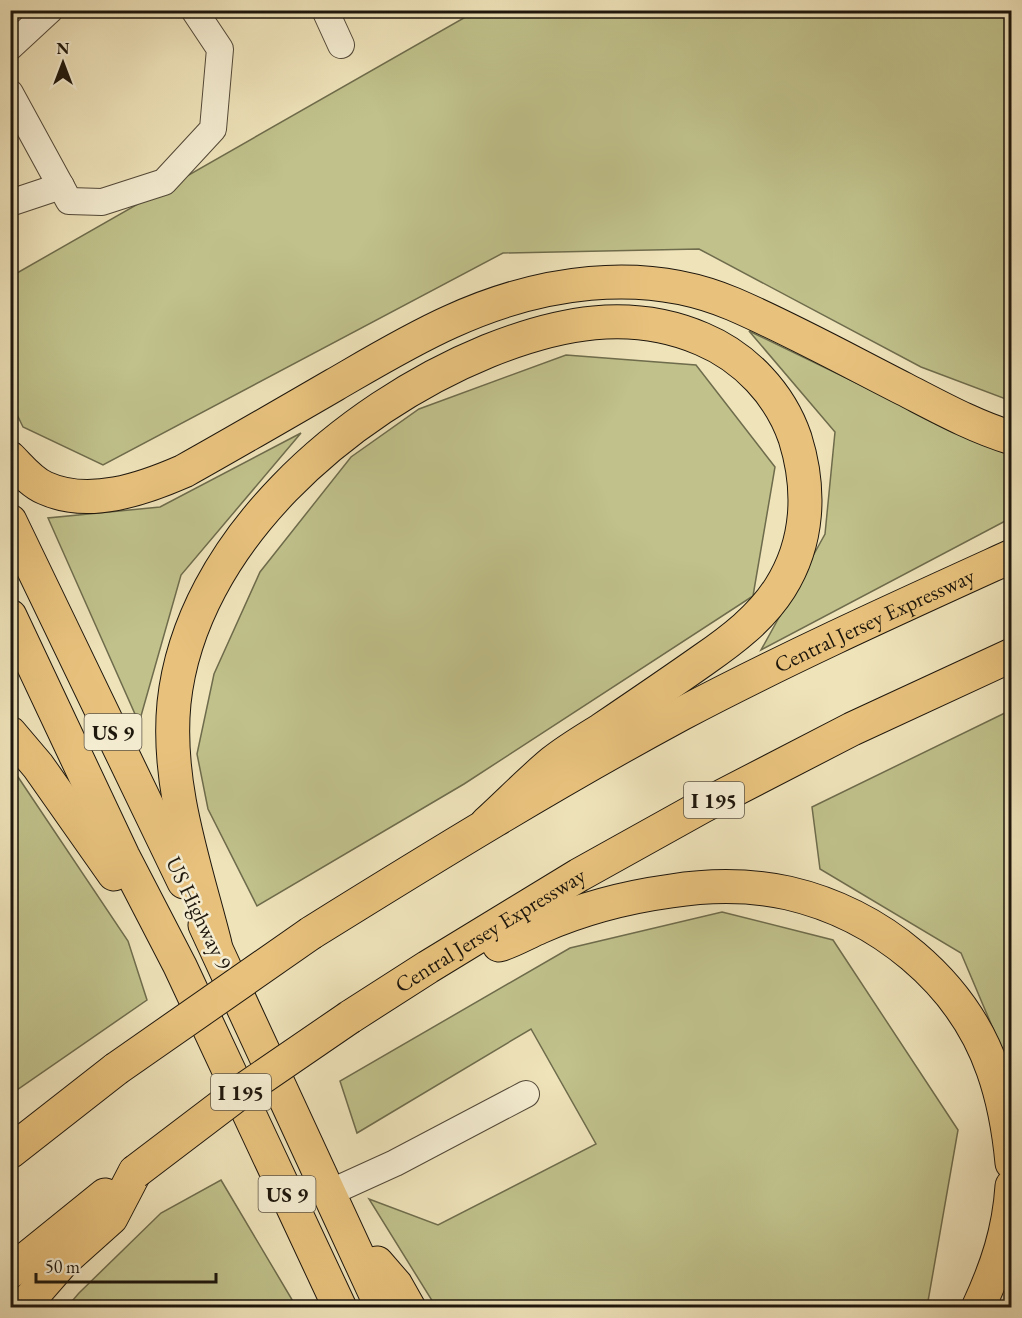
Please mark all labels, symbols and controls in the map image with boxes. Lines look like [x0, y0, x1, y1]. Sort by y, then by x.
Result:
north arrow [33, 33, 93, 93]
text: N [57, 38, 70, 59]
street label: Central Jersey Expressway [769, 560, 979, 679]
road number: US 9 [84, 714, 142, 750]
road number: I 195 [684, 782, 744, 818]
street label: US Highway 9 [159, 852, 239, 975]
street label: Central Jersey Expressway [389, 860, 591, 999]
road number: I 195 [211, 1074, 271, 1110]
road number: US 9 [258, 1176, 316, 1212]
scale bar [36, 1246, 216, 1284]
text: 50 m [45, 1255, 80, 1278]

